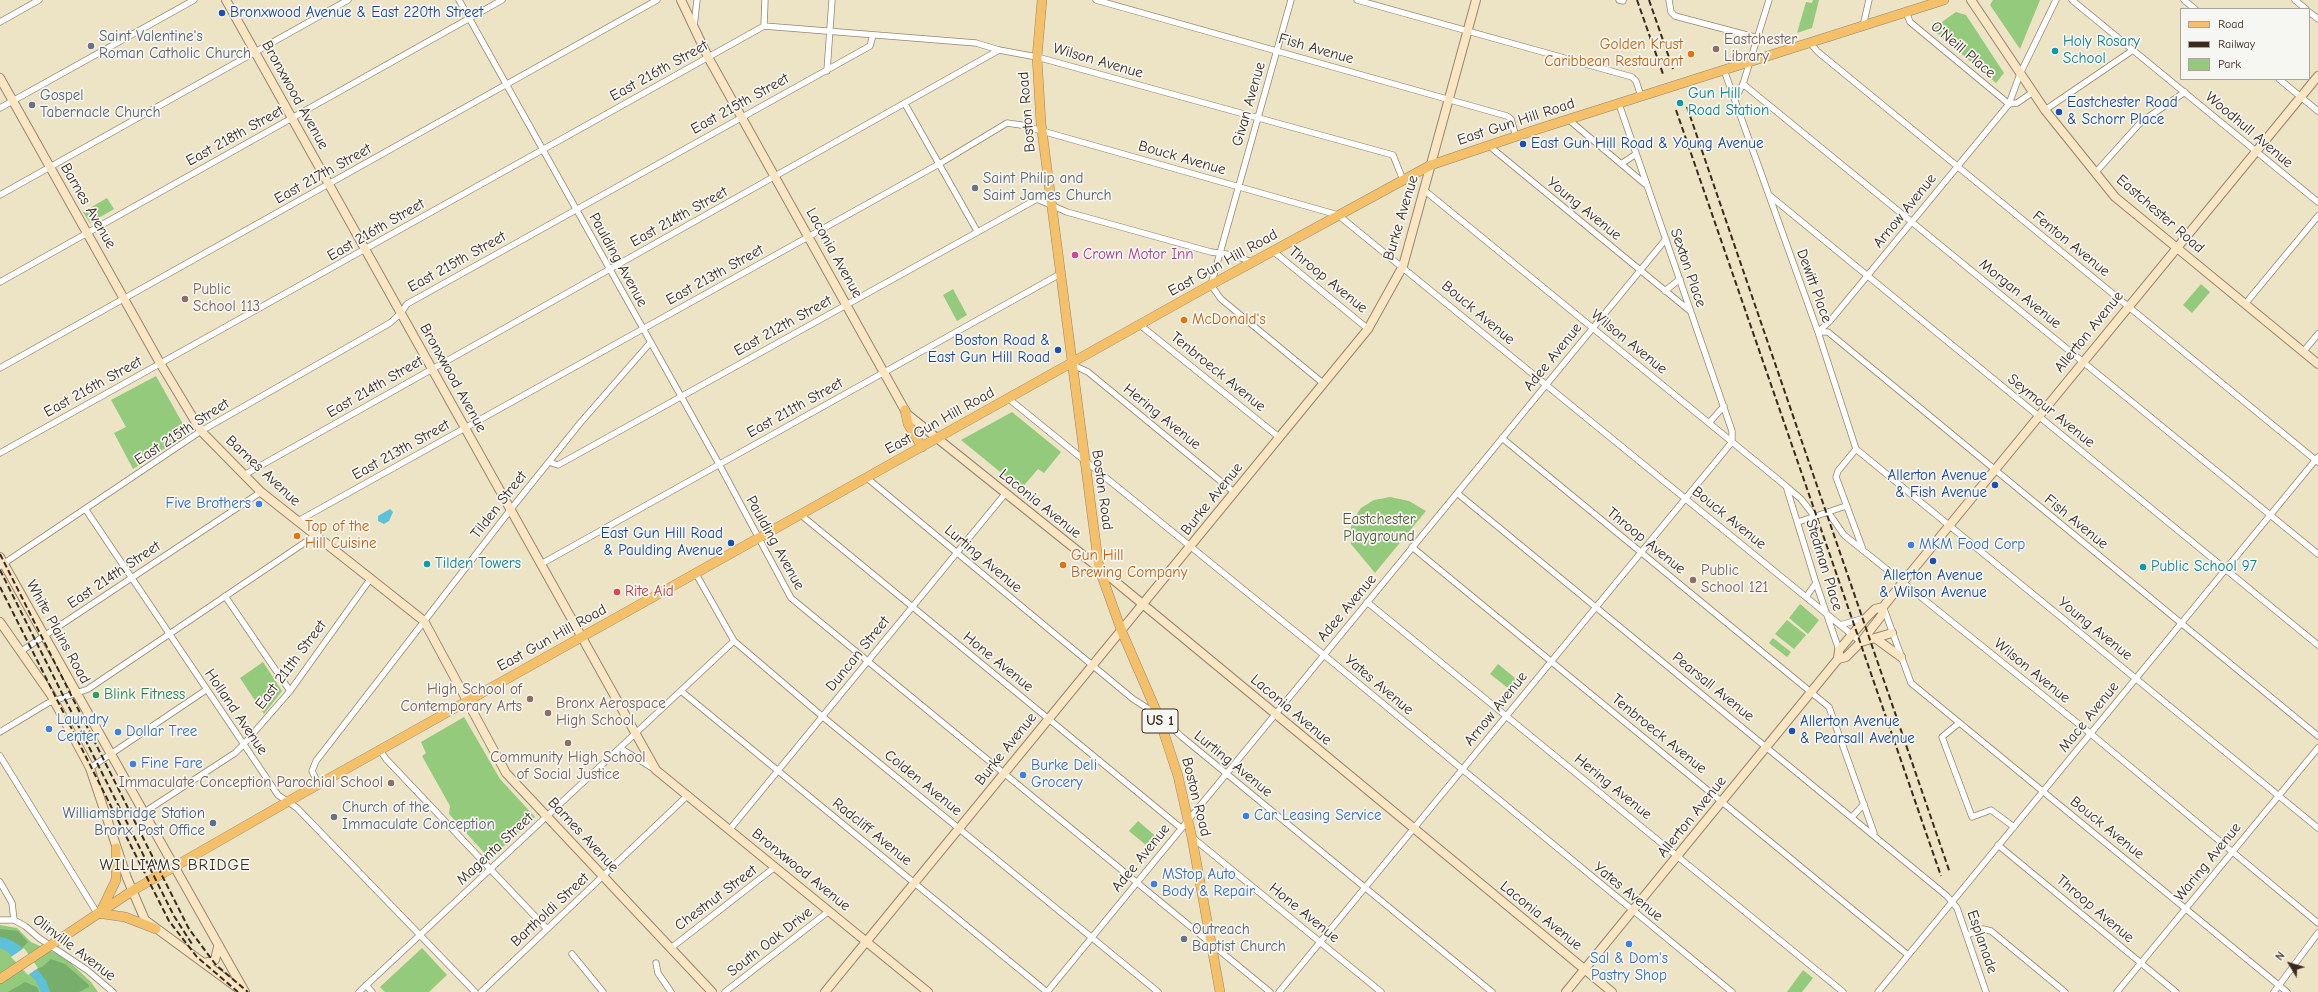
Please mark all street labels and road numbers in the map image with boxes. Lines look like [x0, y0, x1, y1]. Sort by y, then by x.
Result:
street label: O'Neill Place [1927, 18, 1999, 82]
street label: Fish Avenue [1276, 30, 1356, 68]
street label: Bronxwood Avenue [258, 37, 332, 153]
street label: East 216th Street [607, 37, 711, 105]
street label: Wilson Avenue [1051, 40, 1145, 82]
street label: Givan Avenue [1228, 60, 1270, 148]
street label: East 215th Street [688, 70, 792, 138]
street label: Boston Road [1015, 71, 1039, 153]
street label: Woodhull Avenue [2201, 88, 2297, 172]
street label: East Gun Hill Road [1455, 95, 1577, 149]
street label: East 218th Street [183, 102, 287, 170]
street label: Bouck Avenue [1136, 137, 1228, 179]
street label: East 217th Street [271, 140, 375, 208]
street label: Barnes Avenue [56, 160, 120, 252]
street label: Arnow Avenue [1870, 170, 1940, 252]
street label: Eastchester Road [2112, 171, 2208, 257]
street label: Burke Avenue [1380, 173, 1422, 263]
street label: Young Avenue [1543, 174, 1625, 244]
street label: East 214th Street [627, 183, 731, 251]
street label: East 216th Street [324, 195, 428, 265]
street label: Laconia Avenue [802, 205, 866, 301]
street label: Fenton Avenue [2029, 207, 2113, 281]
street label: Paulding Avenue [585, 210, 651, 310]
street label: East Gun Hill Road [1165, 225, 1281, 301]
street label: Sexton Place [1666, 226, 1710, 310]
street label: East 215th Street [405, 228, 509, 296]
street label: East 213th Street [663, 241, 767, 309]
street label: Throop Avenue [1285, 243, 1371, 317]
street label: Dewitt Place [1792, 247, 1836, 325]
street label: Morgan Avenue [1975, 255, 2065, 333]
street label: Bouck Avenue [1438, 277, 1518, 349]
street label: Allerton Avenue [2051, 288, 2127, 376]
street label: East 212th Street [731, 292, 835, 360]
street label: Wilson Avenue [1587, 306, 1671, 378]
street label: Adee Avenue [1520, 319, 1586, 395]
street label: Bronxwood Avenue [416, 320, 490, 436]
street label: Tenbroeck Avenue [1167, 328, 1269, 416]
street label: East 214th Street [324, 352, 426, 422]
street label: East 216th Street [41, 353, 145, 421]
street label: Seymour Avenue [2004, 370, 2098, 452]
street label: East 211th Street [744, 374, 846, 442]
street label: Hering Avenue [1120, 380, 1204, 454]
street label: East Gun Hill Road [882, 383, 998, 459]
street label: East 215th Street [131, 395, 233, 469]
street label: East 213th Street [349, 416, 453, 484]
street label: Barnes Avenue [222, 432, 304, 510]
street label: Boston Road [1087, 449, 1117, 531]
street label: Burke Avenue [1177, 459, 1247, 539]
street label: Laconia Avenue [995, 465, 1085, 543]
street label: Tilden Street [467, 468, 531, 542]
street label: Bouck Avenue [1688, 483, 1770, 553]
street label: Fish Avenue [2040, 491, 2112, 553]
street label: Paulding Avenue [742, 493, 808, 593]
street label: Throop Avenue [1603, 504, 1689, 578]
street label: Stedman Place [1801, 517, 1847, 613]
street label: Lurting Avenue [941, 521, 1025, 597]
street label: East 214th Street [64, 537, 164, 613]
street label: Adee Avenue [1314, 571, 1380, 645]
street label: White Plains Road [22, 577, 94, 687]
street label: Young Avenue [2054, 594, 2136, 664]
street label: East Gun Hill Road [494, 600, 610, 676]
street label: Duncan Street [822, 613, 894, 695]
street label: East 211th Street [252, 617, 330, 713]
street label: Hone Avenue [959, 628, 1037, 696]
street label: Wilson Avenue [1990, 635, 2074, 707]
street label: Pearsall Avenue [1668, 648, 1758, 726]
street label: Yates Avenue [1341, 651, 1417, 719]
street label: Holland Avenue [201, 666, 271, 758]
street label: Arnow Avenue [1461, 668, 1531, 750]
street label: Laconia Avenue [1247, 671, 1335, 749]
street label: Mace Avenue [2055, 678, 2123, 756]
street label: Tenbroeck Avenue [1608, 690, 1710, 778]
street label: Burke Avenue [971, 709, 1041, 789]
road number: US 1 [1142, 709, 1178, 733]
street label: Lurting Avenue [1190, 727, 1276, 801]
street label: Colden Avenue [880, 746, 966, 820]
street label: Hering Avenue [1571, 750, 1655, 824]
street label: Boston Road [1177, 756, 1215, 838]
street label: Allerton Avenue [1654, 773, 1730, 861]
street label: Bouck Avenue [2066, 793, 2148, 863]
street label: Barnes Avenue [544, 794, 622, 876]
street label: Radcliff Avenue [828, 794, 916, 870]
street label: Magenta Street [453, 809, 537, 889]
street label: Waring Avenue [2171, 819, 2245, 905]
street label: Adee Avenue [1108, 820, 1174, 896]
street label: Bronxwood Avenue [748, 825, 854, 915]
street label: Yates Avenue [1590, 859, 1666, 925]
street label: Chestnut Street [671, 861, 761, 935]
street label: Bartholdi Street [507, 869, 593, 951]
street label: Throop Avenue [2052, 871, 2138, 947]
street label: Laconia Avenue [1496, 877, 1586, 955]
street label: Hone Avenue [1265, 879, 1343, 947]
street label: South Oak Drive [724, 903, 816, 981]
street label: Esplanade [1963, 908, 2001, 976]
street label: Olinville Avenue [29, 911, 119, 985]

